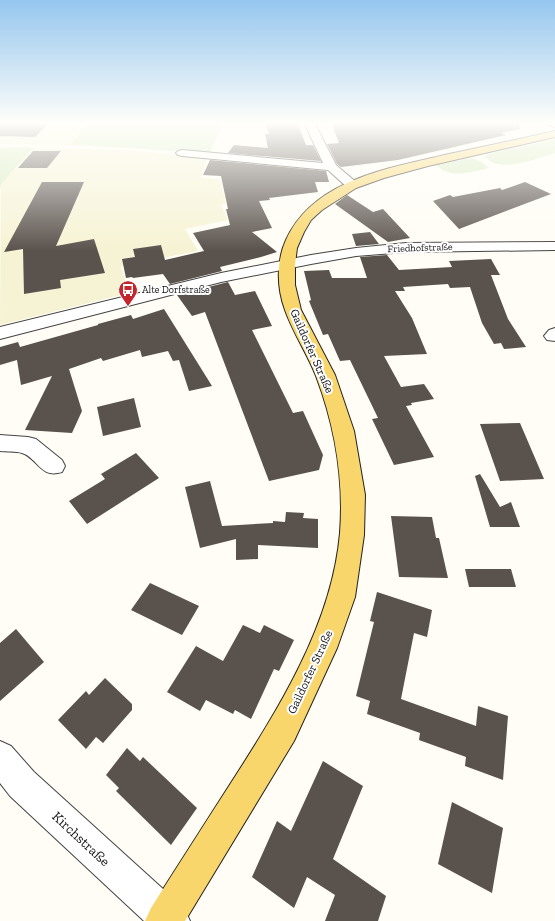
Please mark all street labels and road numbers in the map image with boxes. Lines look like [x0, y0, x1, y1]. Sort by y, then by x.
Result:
street label: Friedhofstraße [387, 241, 453, 255]
street label: Gaildorfer Straße [287, 307, 337, 396]
street label: Gaildorfer Straße [285, 628, 336, 716]
street label: Kirchstraße [49, 808, 114, 870]

